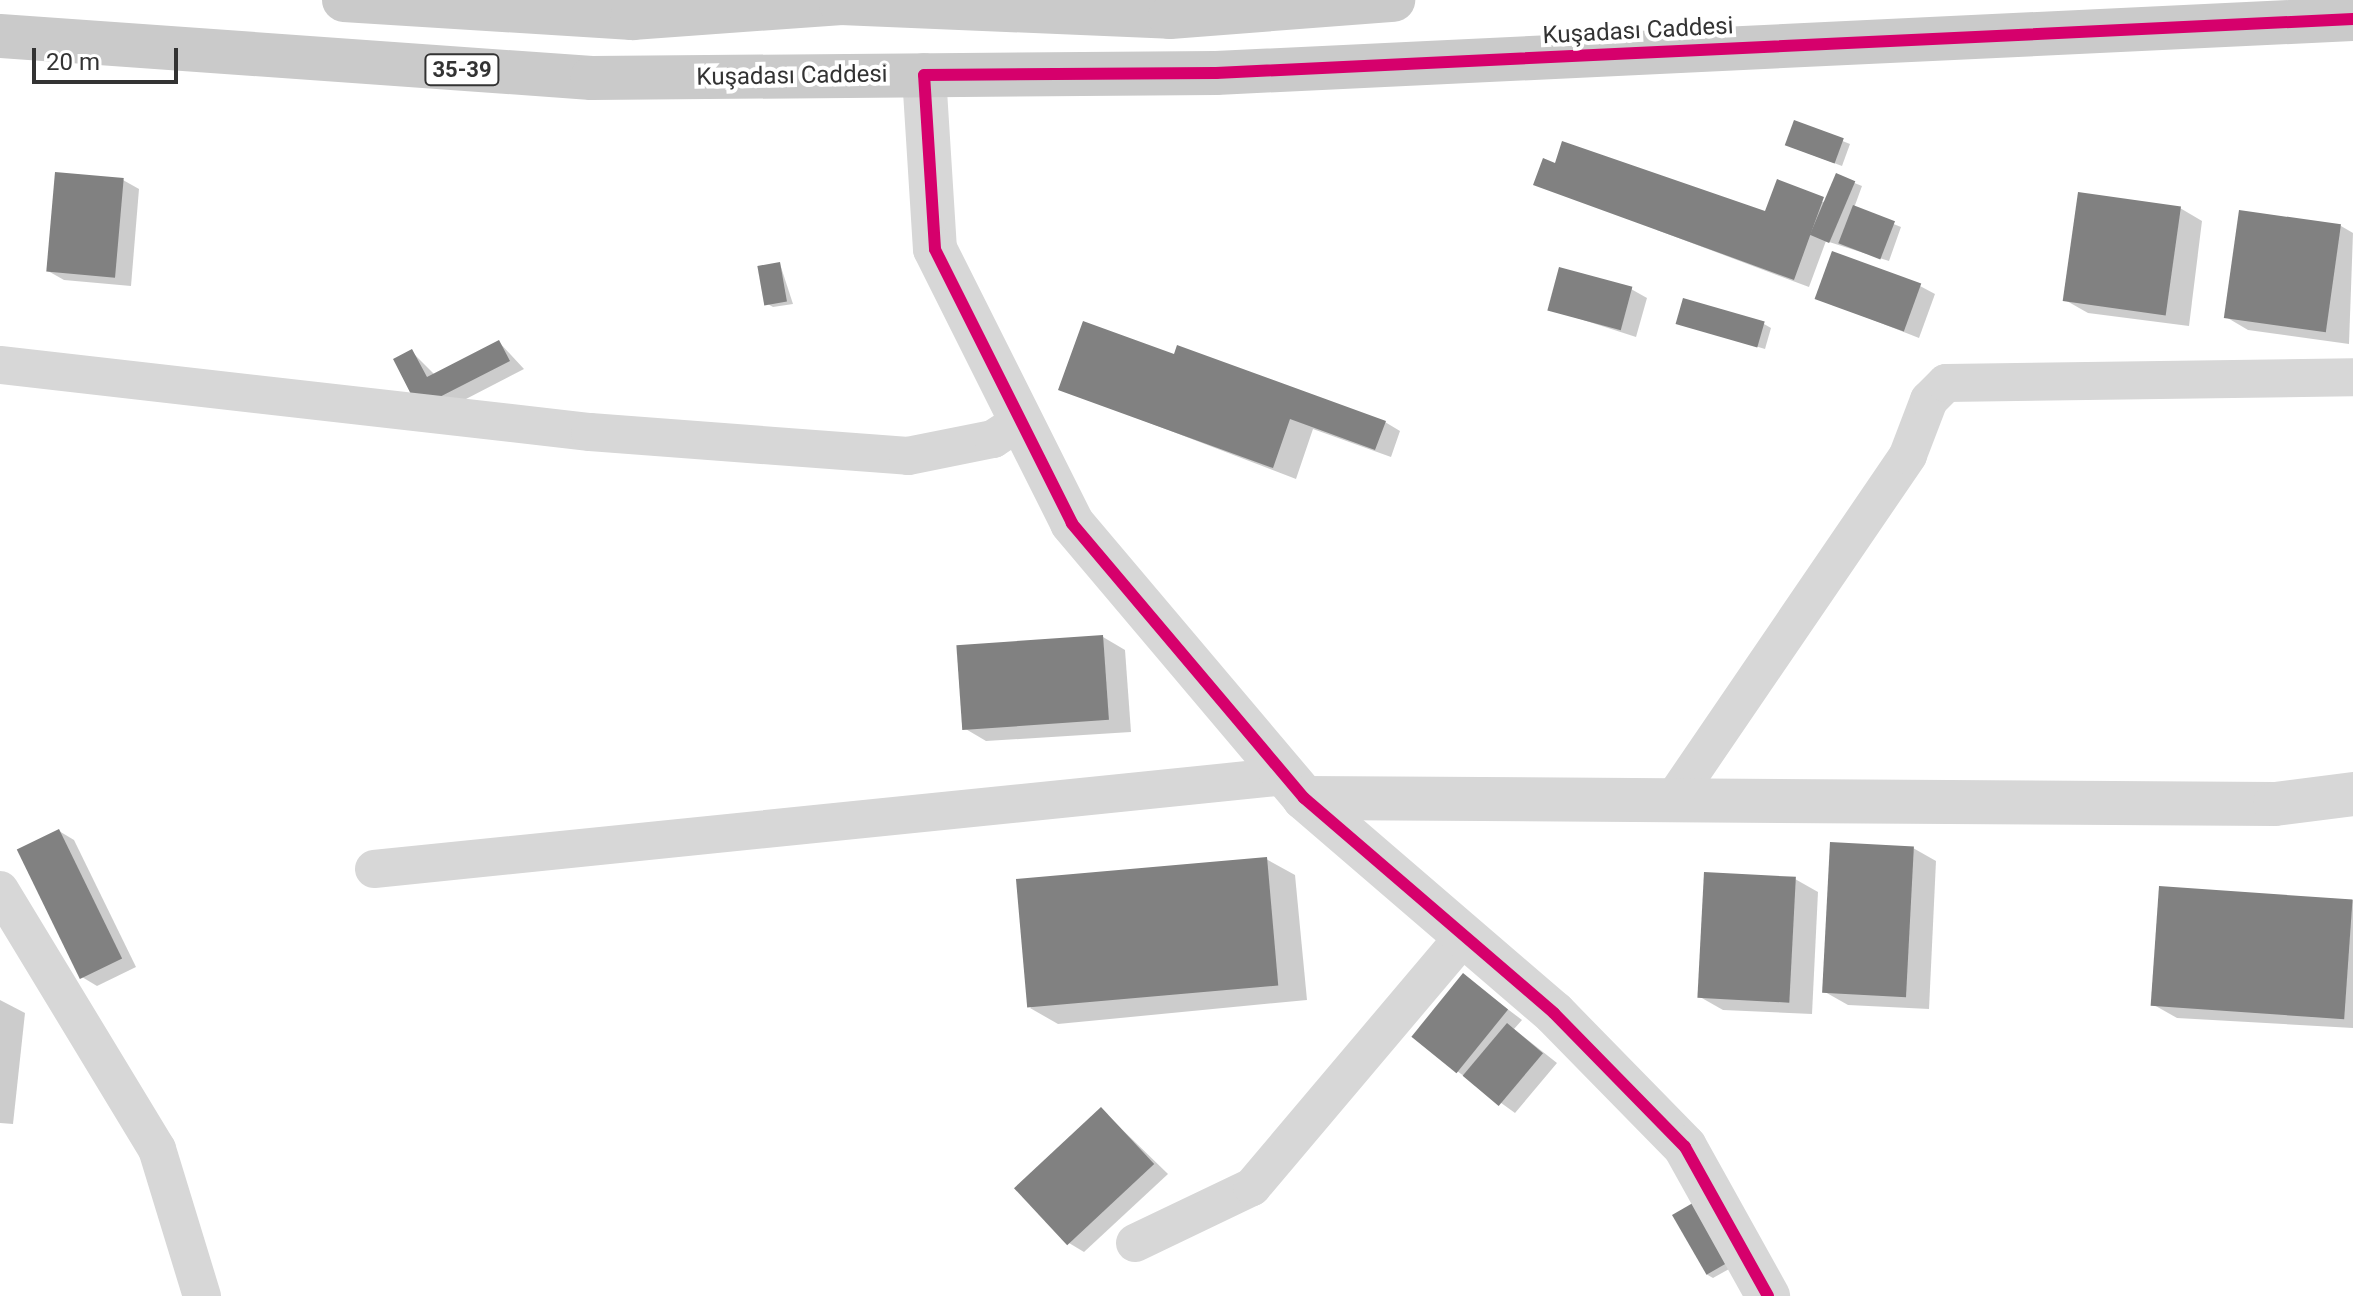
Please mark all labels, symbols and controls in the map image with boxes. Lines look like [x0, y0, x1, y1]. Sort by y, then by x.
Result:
street label: Kuşadası Caddesi [1542, 12, 1734, 50]
scale bar [36, 32, 182, 82]
text: 20 m [46, 48, 100, 76]
road number: 35-39 [424, 52, 500, 88]
street label: Kuşadası Caddesi [696, 60, 888, 92]

